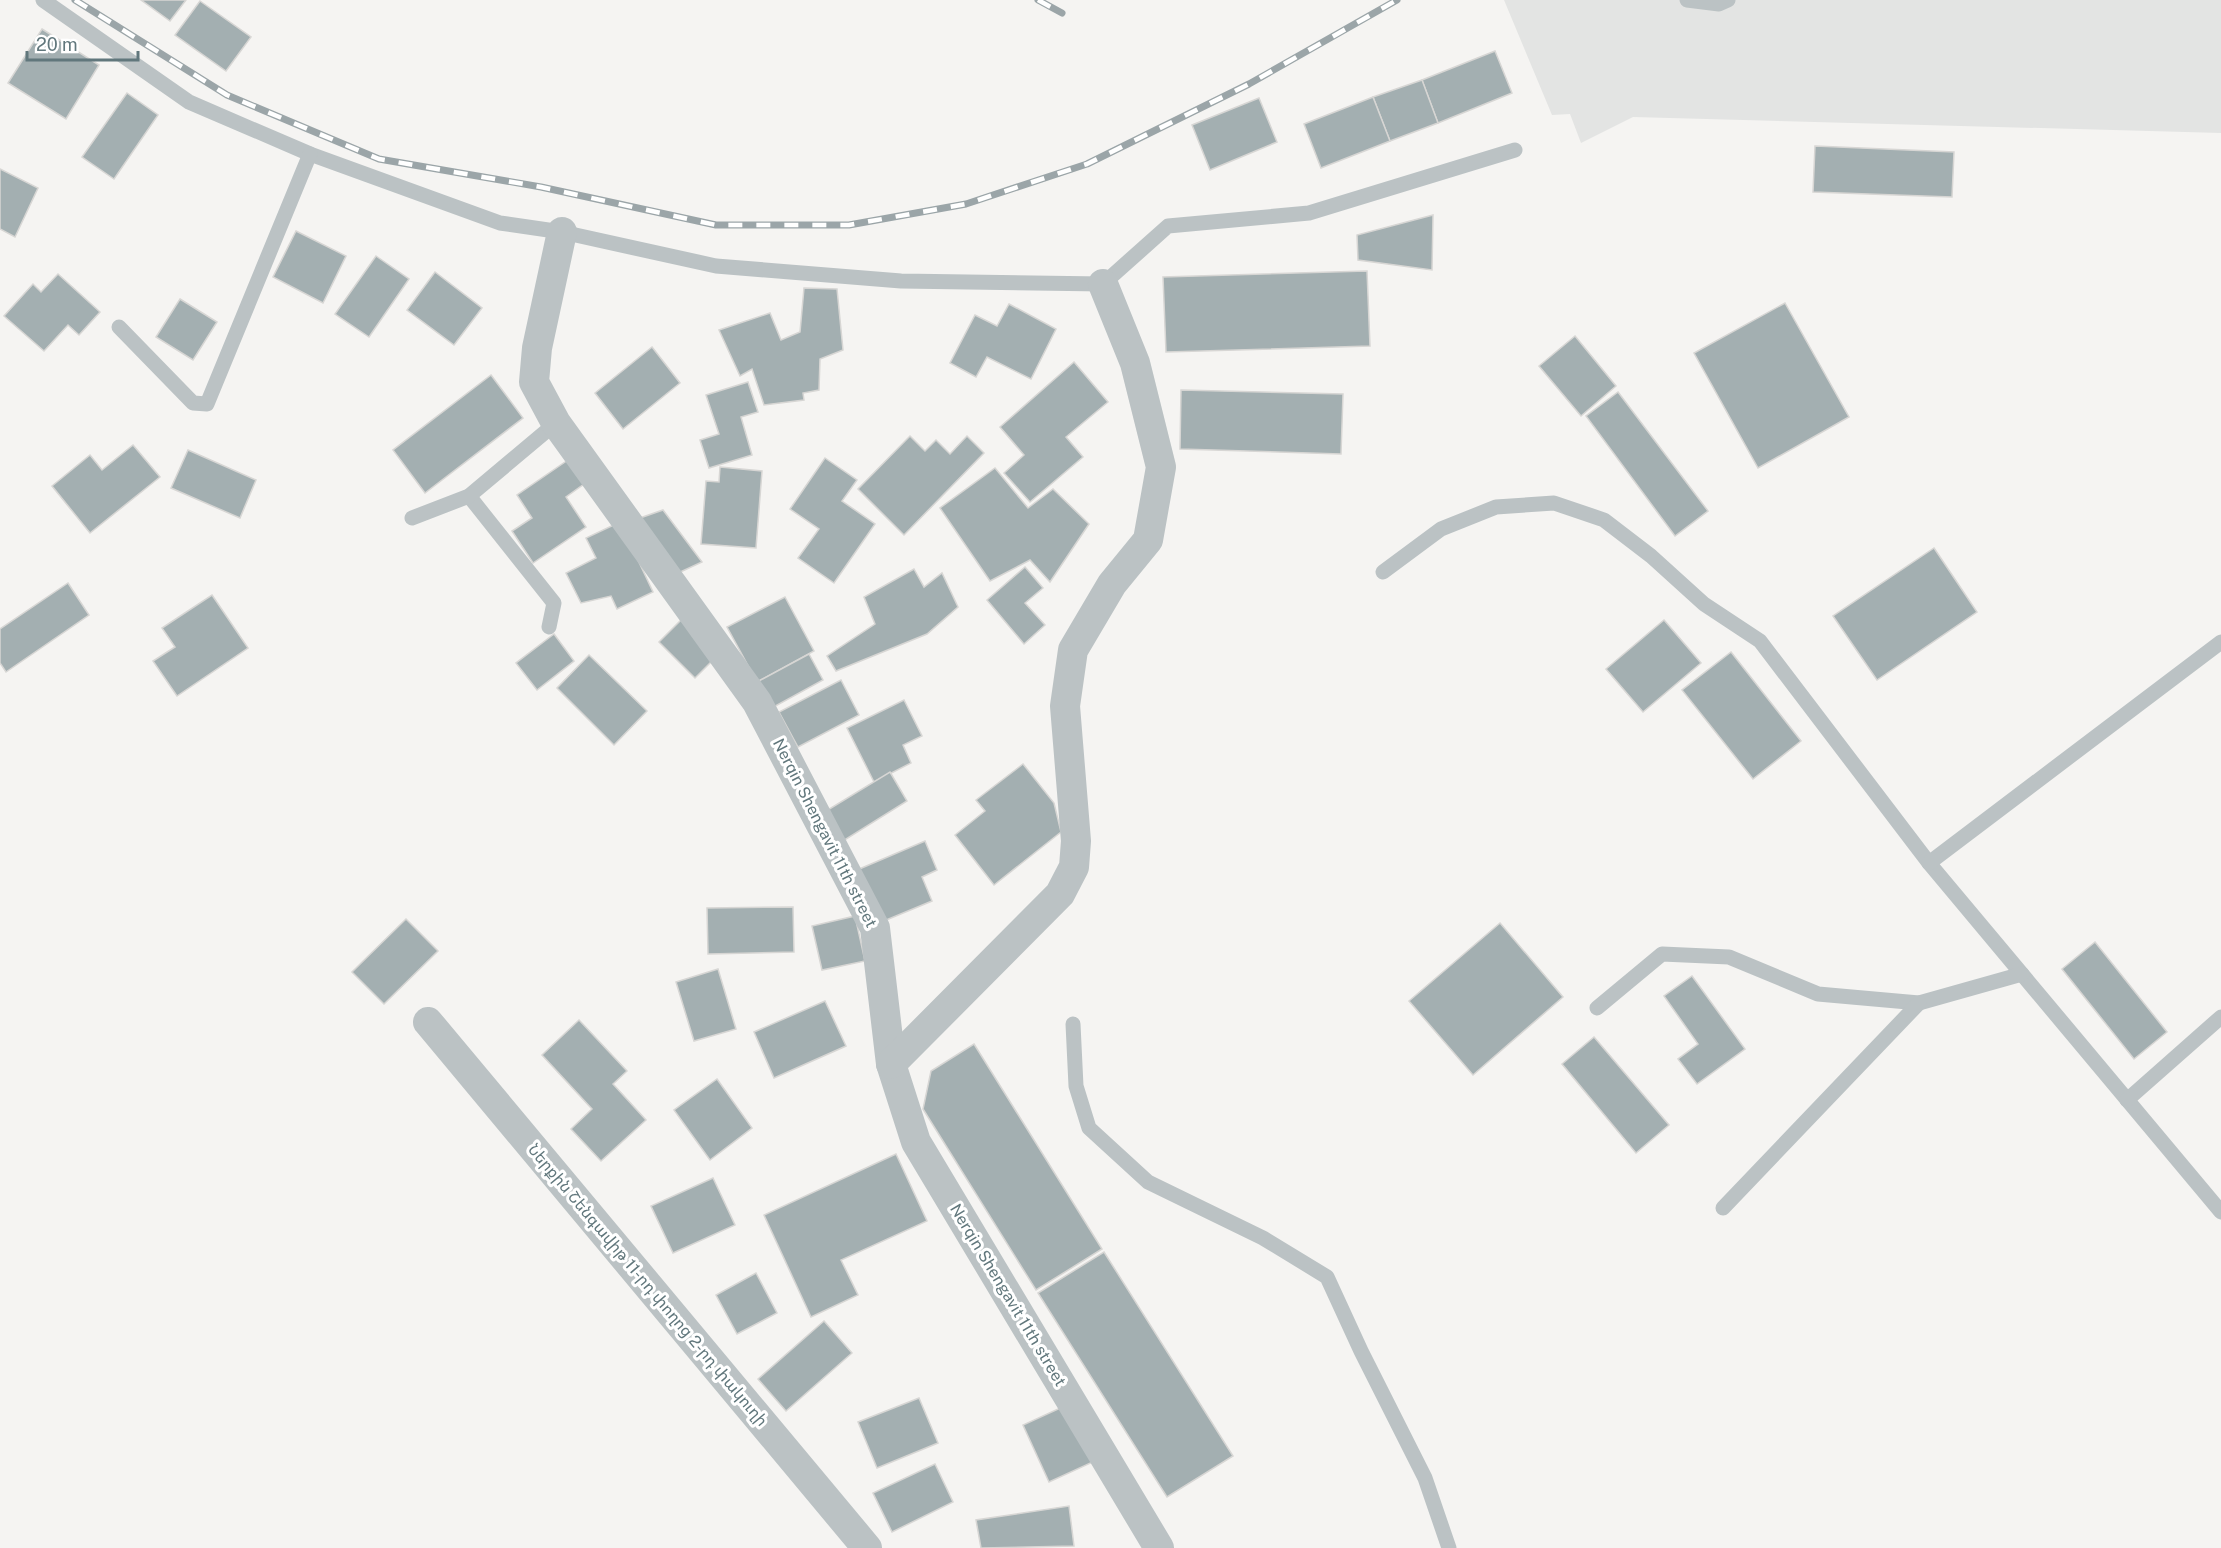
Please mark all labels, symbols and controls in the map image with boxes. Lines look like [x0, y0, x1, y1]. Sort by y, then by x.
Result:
scale bar [27, 24, 138, 62]
text: 20 m [36, 34, 78, 55]
street label: Nerqin Shengavit 11th street [769, 735, 881, 931]
street label: Ներքին Շենգավիթ 11-րդ փողոց 2-րդ փակուղի [524, 1140, 772, 1430]
street label: Nerqin Shengavit 11th street [946, 1200, 1070, 1390]

